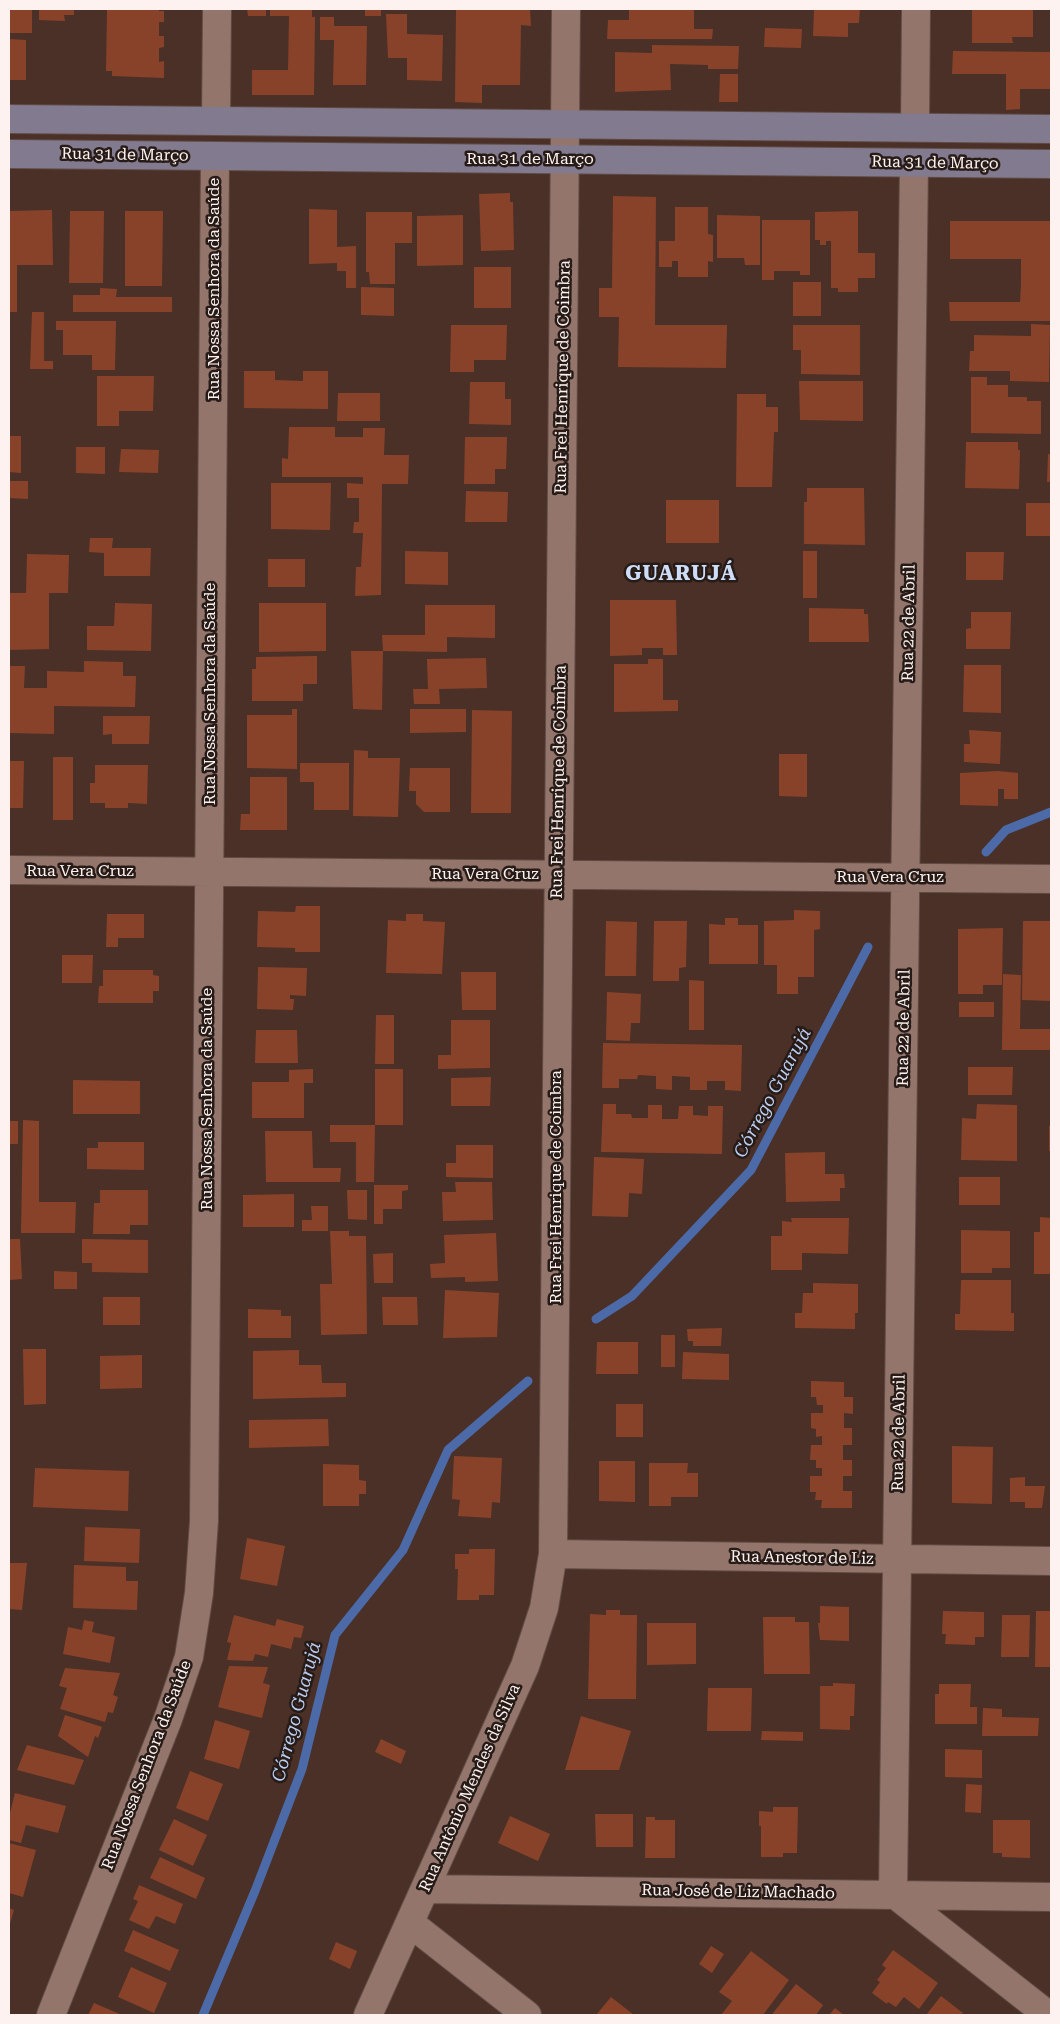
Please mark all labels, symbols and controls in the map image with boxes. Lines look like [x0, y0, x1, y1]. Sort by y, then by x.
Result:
street label: Rua 31 de Março [61, 144, 189, 166]
street label: Rua 31 de Março [466, 149, 594, 169]
street label: Rua 31 de Março [871, 152, 999, 174]
street label: Rua Nossa Senhora da Saúde [204, 178, 224, 400]
street label: Rua Frei Henrique de Coimbra [551, 260, 575, 494]
district label: GUARUJÁ [624, 561, 738, 587]
street label: Rua 22 de Abril [898, 564, 920, 682]
street label: Rua Nossa Senhora da Saúde [200, 583, 220, 805]
street label: Rua Frei Henrique de Coimbra [547, 665, 571, 899]
street label: Rua Vera Cruz [26, 861, 134, 881]
street label: Rua Vera Cruz [431, 864, 539, 884]
street label: Rua Vera Cruz [836, 867, 944, 887]
street label: Rua 22 de Abril [893, 969, 915, 1087]
street label: Rua Nossa Senhora da Saúde [197, 988, 217, 1210]
water label: Córrego Guarujá [730, 1025, 816, 1161]
street label: Rua Frei Henrique de Coimbra [546, 1070, 566, 1304]
street label: Rua 22 de Abril [888, 1374, 910, 1492]
street label: Rua Anestor de Liz [730, 1547, 874, 1569]
water label: Córrego Guarujá [268, 1640, 326, 1784]
street label: Rua Nossa Senhora da Saúde [98, 1658, 196, 1872]
street label: Rua Antônio Mendes da Silva [415, 1681, 525, 1895]
street label: Rua José de Liz Machado [641, 1881, 835, 1903]

